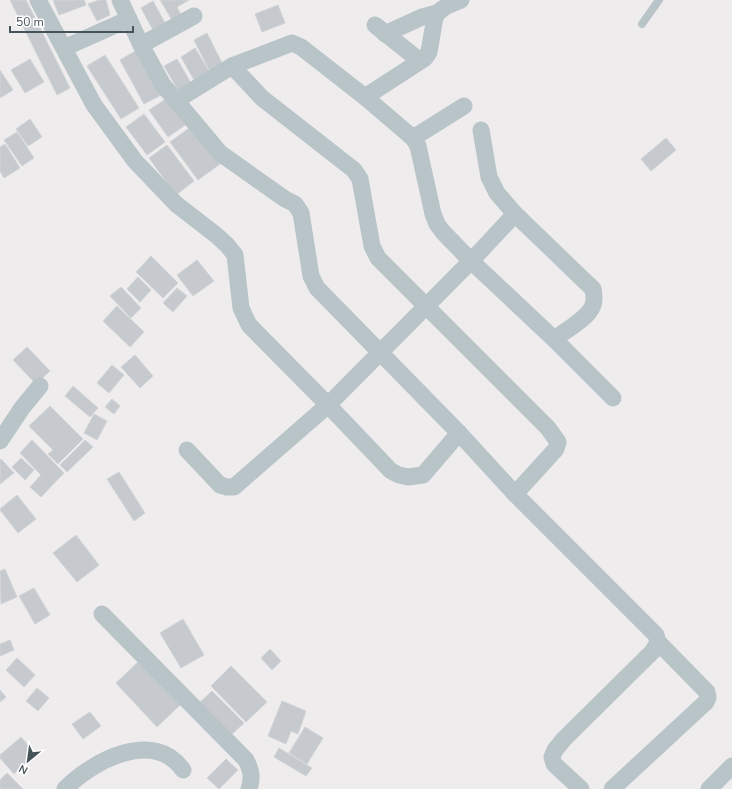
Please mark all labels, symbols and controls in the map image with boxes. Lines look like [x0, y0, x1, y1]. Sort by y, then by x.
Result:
scale bar [10, 8, 133, 34]
text: 50 m [16, 14, 44, 30]
north arrow [8, 741, 48, 781]
text: N [16, 761, 31, 778]

